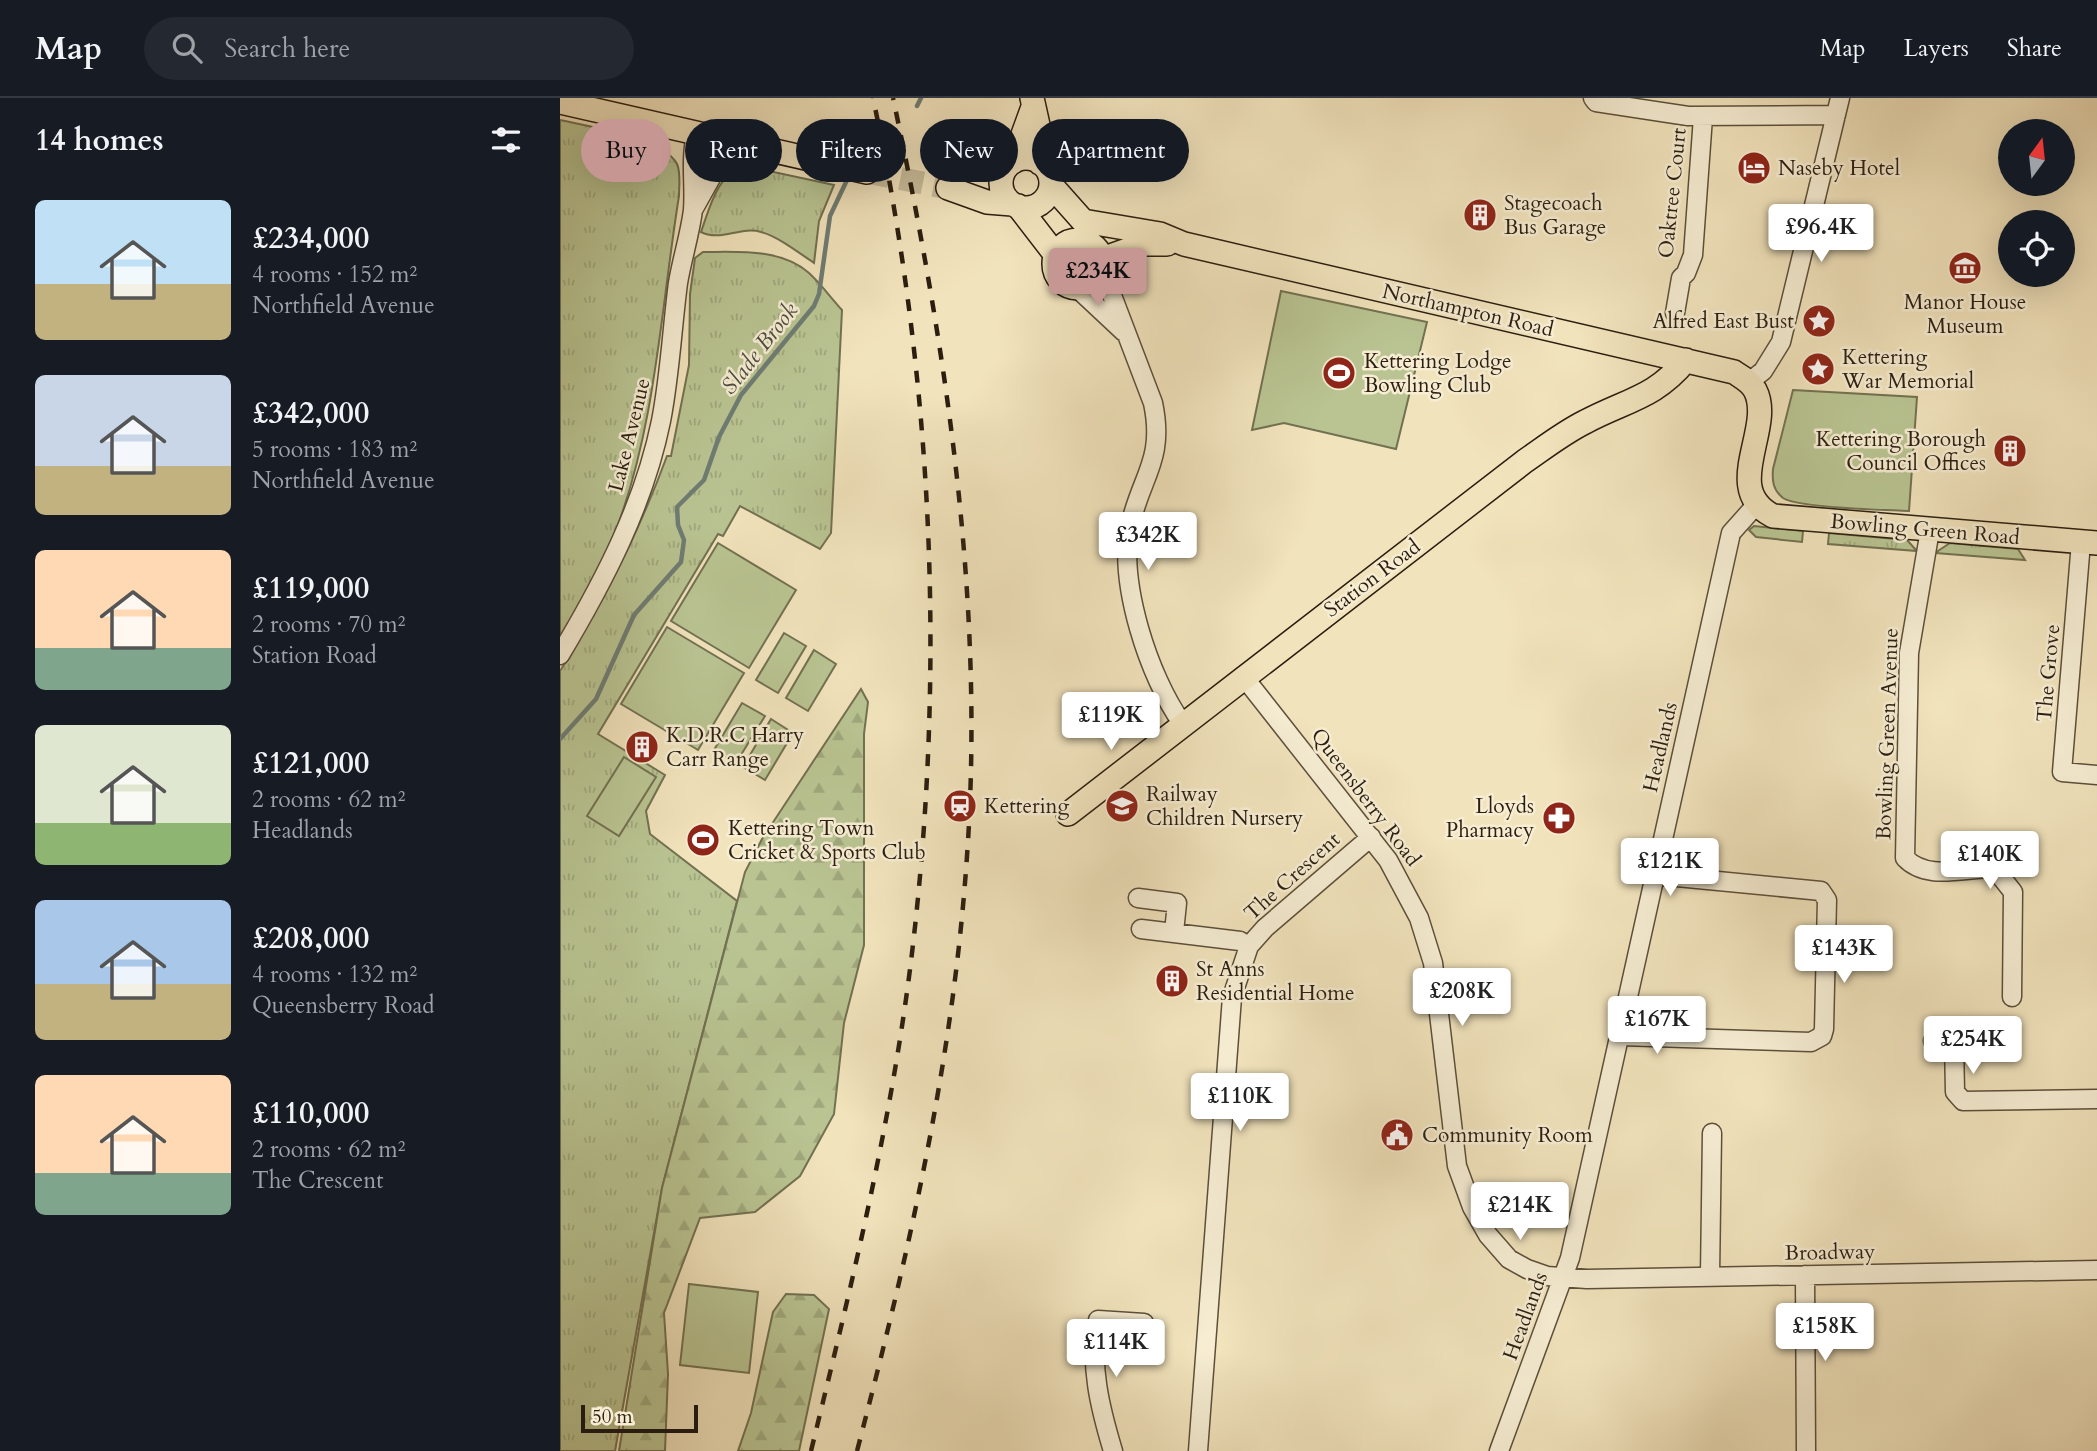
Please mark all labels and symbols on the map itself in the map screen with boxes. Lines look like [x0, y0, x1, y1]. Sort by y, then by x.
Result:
north arrow [1998, 119, 2076, 196]
street label: Oaktree Court [1651, 126, 1694, 260]
hotel icon: Naseby Hotel [1735, 149, 1773, 187]
place label: Naseby Hotel [1778, 154, 1900, 183]
place label: Stagecoach Bus Garage [1504, 189, 1606, 242]
building icon: Stagecoach Bus Garage [1461, 196, 1499, 234]
pin: £96.4K [1764, 204, 1878, 264]
pin: £234K [1049, 248, 1147, 308]
museum icon: Manor House Museum [1946, 249, 1984, 287]
street label: Northampton Road [1379, 277, 1556, 344]
place label: Manor House Museum [1904, 288, 2026, 341]
water label: Slade Brook [714, 295, 806, 401]
place icon: Alfred East Bust [1800, 302, 1838, 340]
place label: Alfred East Bust [1653, 307, 1794, 336]
place label: Kettering War Memorial [1841, 343, 1974, 396]
place label: Kettering Lodge Bowling Club [1364, 347, 1511, 400]
place icon: Kettering War Memorial [1799, 350, 1837, 388]
sports icon: Kettering Lodge Bowling Club [1320, 354, 1358, 392]
street label: Lake Avenue [601, 375, 658, 495]
place label: Kettering Borough Council Offices [1816, 425, 1986, 478]
building icon: Kettering Borough Council Offices [1991, 432, 2029, 470]
street label: Bowling Green Road [1829, 507, 2021, 552]
pin: £342K [1099, 512, 1197, 572]
street label: Station Road [1318, 533, 1426, 624]
street label: The Grove [2030, 623, 2067, 723]
street label: Bowling Green Avenue [1869, 628, 1906, 841]
pin: £119K [1062, 692, 1160, 752]
street label: Headlands [1636, 699, 1685, 795]
place label: K.D.R.C Harry Carr Range [666, 721, 804, 774]
street label: Queensberry Road [1304, 722, 1427, 873]
building icon: K.D.R.C Harry Carr Range [623, 728, 661, 766]
place label: Railway Children Nursery [1146, 780, 1303, 833]
station icon: Kettering [941, 787, 979, 825]
school or university icon: Railway Children Nursery [1103, 787, 1141, 825]
place label: Kettering [984, 792, 1069, 821]
place label: Lloyds Pharmacy [1446, 792, 1534, 845]
pharmacy icon: Lloyds Pharmacy [1540, 799, 1578, 837]
place label: Kettering Town Cricket & Sports Club [728, 814, 926, 867]
sports icon: Kettering Town Cricket & Sports Club [684, 821, 722, 859]
street label: The Crescent [1238, 825, 1347, 927]
pin: £140K [1941, 832, 2039, 891]
pin: £121K [1621, 838, 1719, 898]
pin: £143K [1795, 926, 1893, 985]
place label: St Anns Residential Home [1196, 955, 1354, 1008]
building icon: St Anns Residential Home [1153, 962, 1191, 1000]
pin: £208K [1413, 968, 1511, 1028]
pin: £167K [1608, 996, 1706, 1056]
pin: £254K [1924, 1016, 2022, 1076]
pin: £110K [1191, 1074, 1289, 1133]
public building icon: Community Room [1378, 1116, 1416, 1154]
place label: Community Room [1422, 1121, 1593, 1150]
pin: £214K [1471, 1182, 1569, 1242]
street label: Broadway [1784, 1237, 1876, 1268]
street label: Headlands [1496, 1268, 1555, 1364]
pin: £158K [1776, 1304, 1874, 1363]
pin: £114K [1067, 1320, 1165, 1379]
scale bar [581, 1402, 698, 1434]

